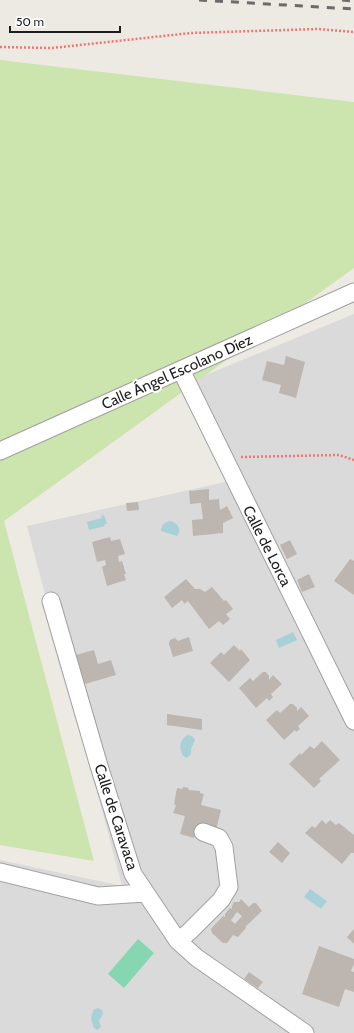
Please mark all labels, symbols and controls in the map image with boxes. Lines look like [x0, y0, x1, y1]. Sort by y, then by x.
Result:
scale bar [10, 8, 120, 34]
text: 50 m [16, 14, 44, 29]
street label: Calle Ángel Escolano Díez [98, 330, 255, 413]
street label: Calle de Lorca [239, 503, 295, 590]
street label: Calle de Caravaca [90, 762, 142, 873]

